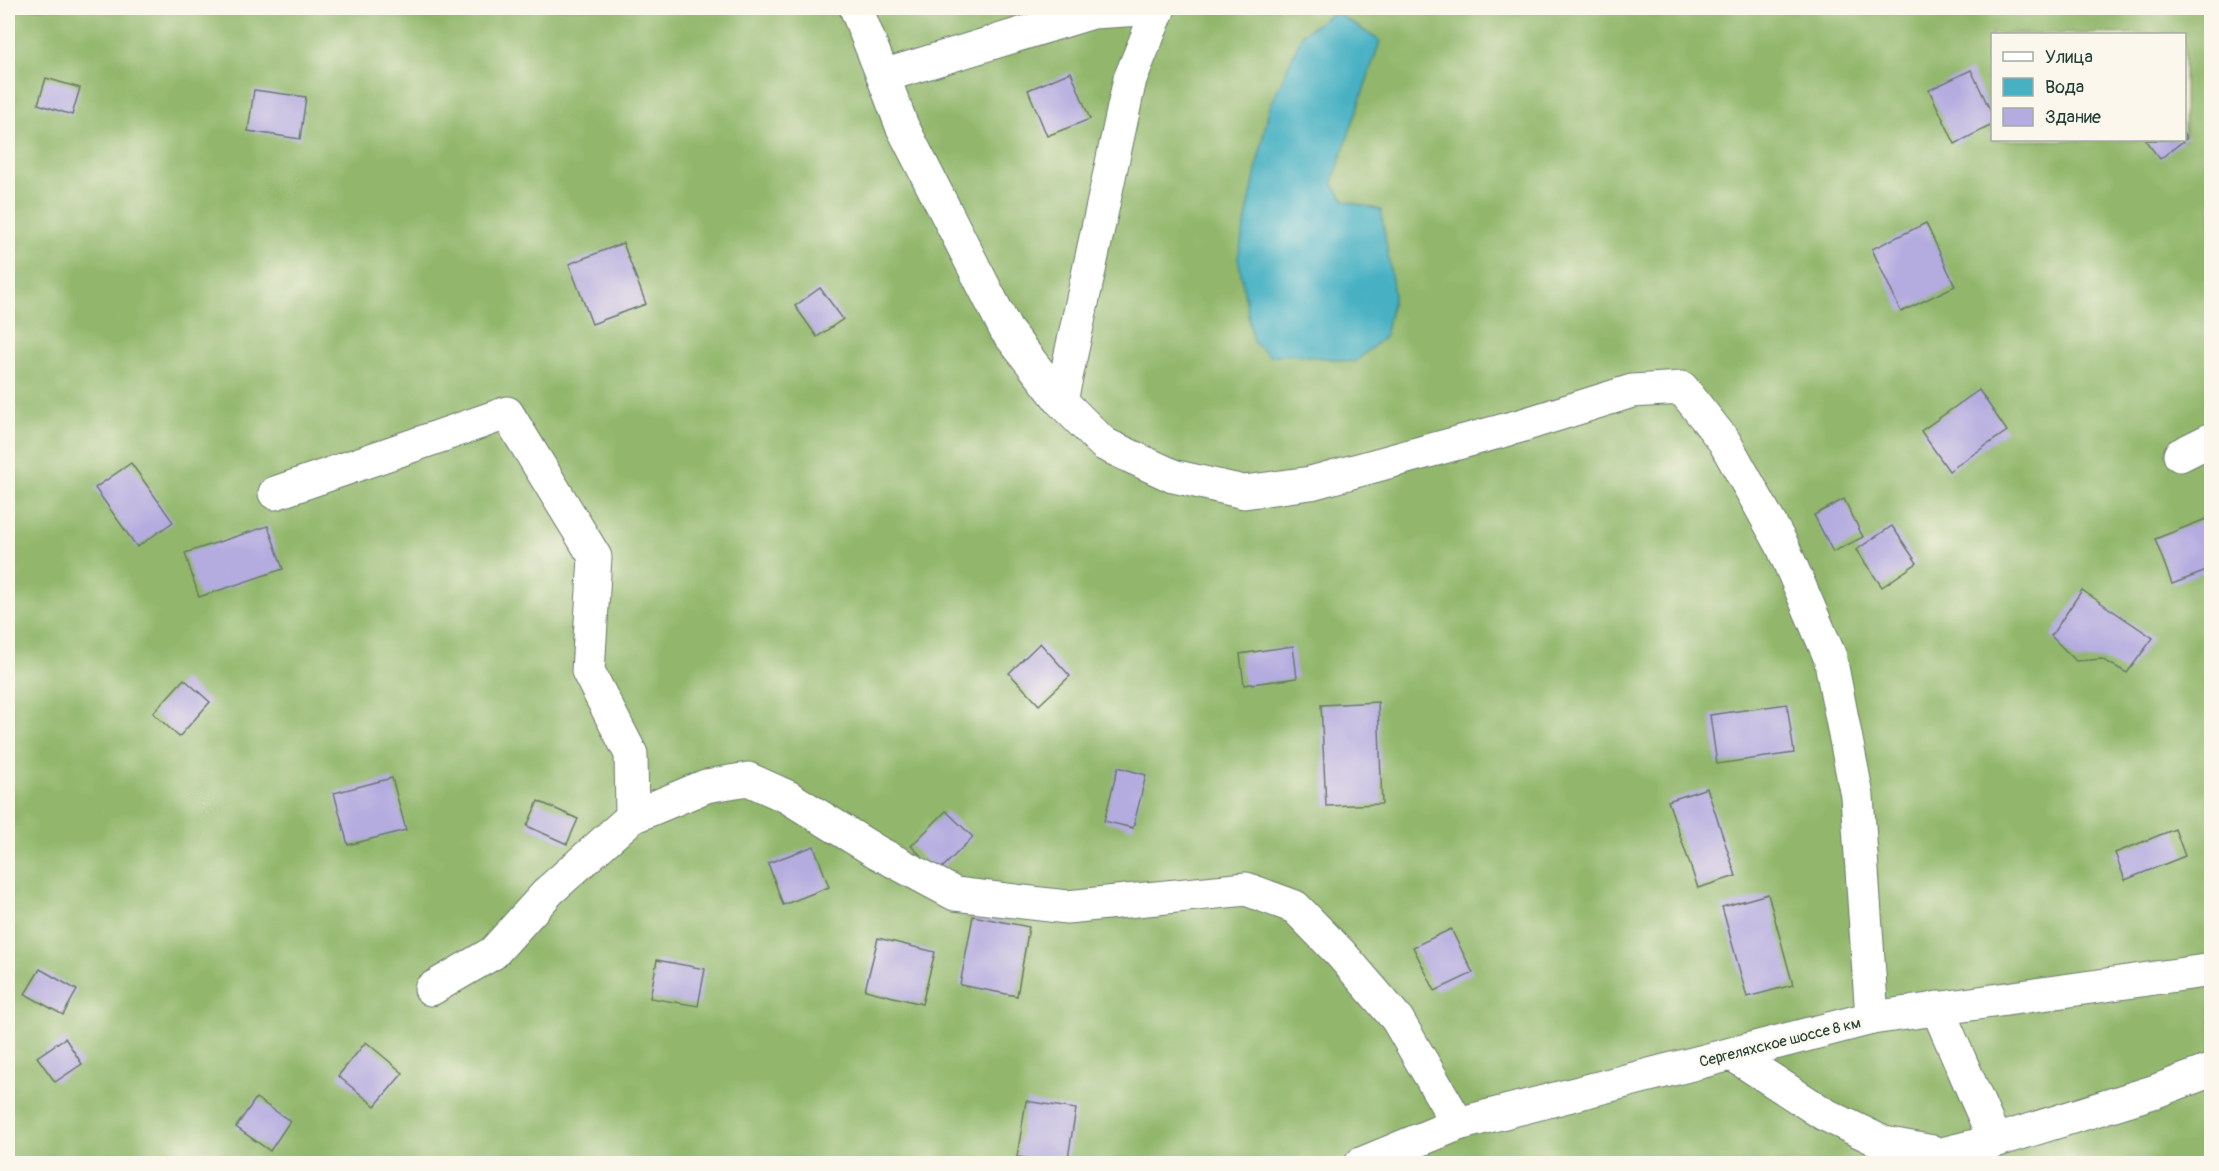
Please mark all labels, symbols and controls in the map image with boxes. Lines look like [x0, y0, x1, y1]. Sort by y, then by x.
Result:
legend [1991, 33, 2186, 141]
text: Улица [2045, 46, 2093, 69]
text: Вода [2045, 76, 2084, 99]
text: Здание [2045, 106, 2101, 129]
street label: Сергеляхское шоссе 8 км [1697, 1013, 1863, 1072]

